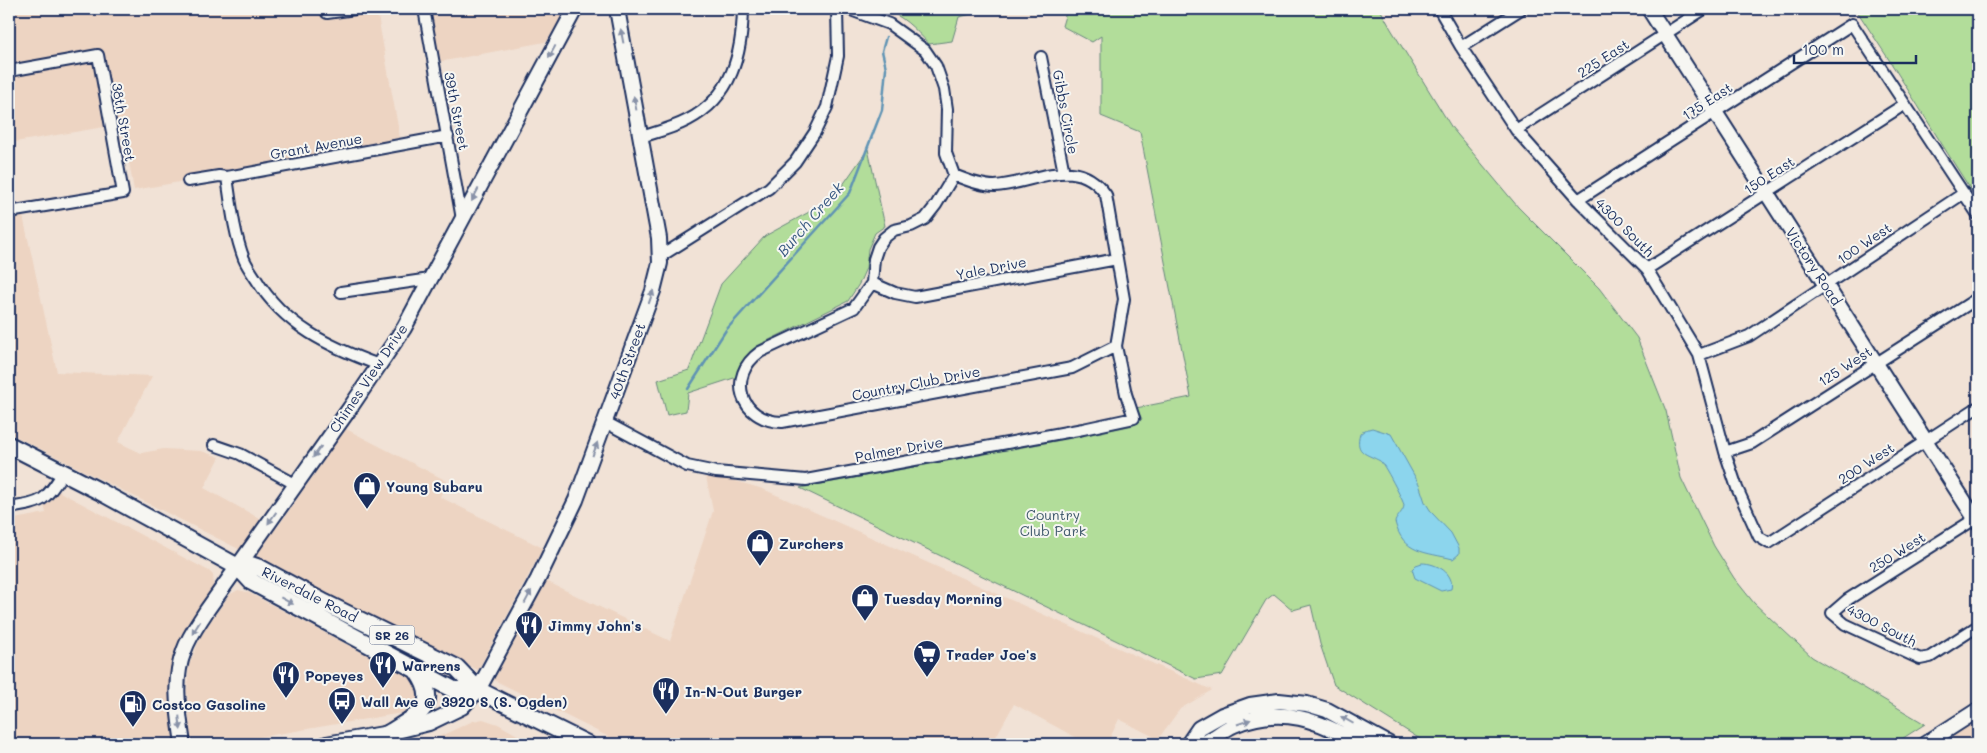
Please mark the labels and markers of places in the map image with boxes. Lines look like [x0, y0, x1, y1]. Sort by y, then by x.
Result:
shop icon: Young Subaru [352, 471, 382, 510]
place label: Young Subaru [386, 477, 483, 496]
shop icon: Zurchers [745, 528, 775, 567]
place label: Zurchers [779, 534, 843, 553]
shop icon: Tuesday Morning [850, 583, 880, 622]
place label: Tuesday Morning [884, 589, 1002, 608]
restaurant icon: Jimmy John's [514, 610, 544, 649]
place label: Jimmy John's [548, 616, 642, 635]
supermarket icon: Trader Joe's [912, 639, 942, 678]
place label: Trader Joe's [946, 645, 1037, 664]
restaurant icon: Warrens [368, 650, 398, 689]
place label: Warrens [402, 656, 461, 675]
restaurant icon: Popeyes [271, 660, 301, 699]
place label: Popeyes [305, 666, 363, 685]
restaurant icon: In-N-Out Burger [651, 676, 681, 715]
place label: In-N-Out Burger [685, 682, 802, 701]
bus stop icon: Wall Ave @ 3920 S (S. Ogden) [327, 686, 357, 725]
fuel station icon: Costco Gasoline [118, 689, 148, 728]
place label: Wall Ave @ 3920 S (S. Ogden) [361, 692, 567, 711]
place label: Costco Gasoline [152, 695, 266, 714]

